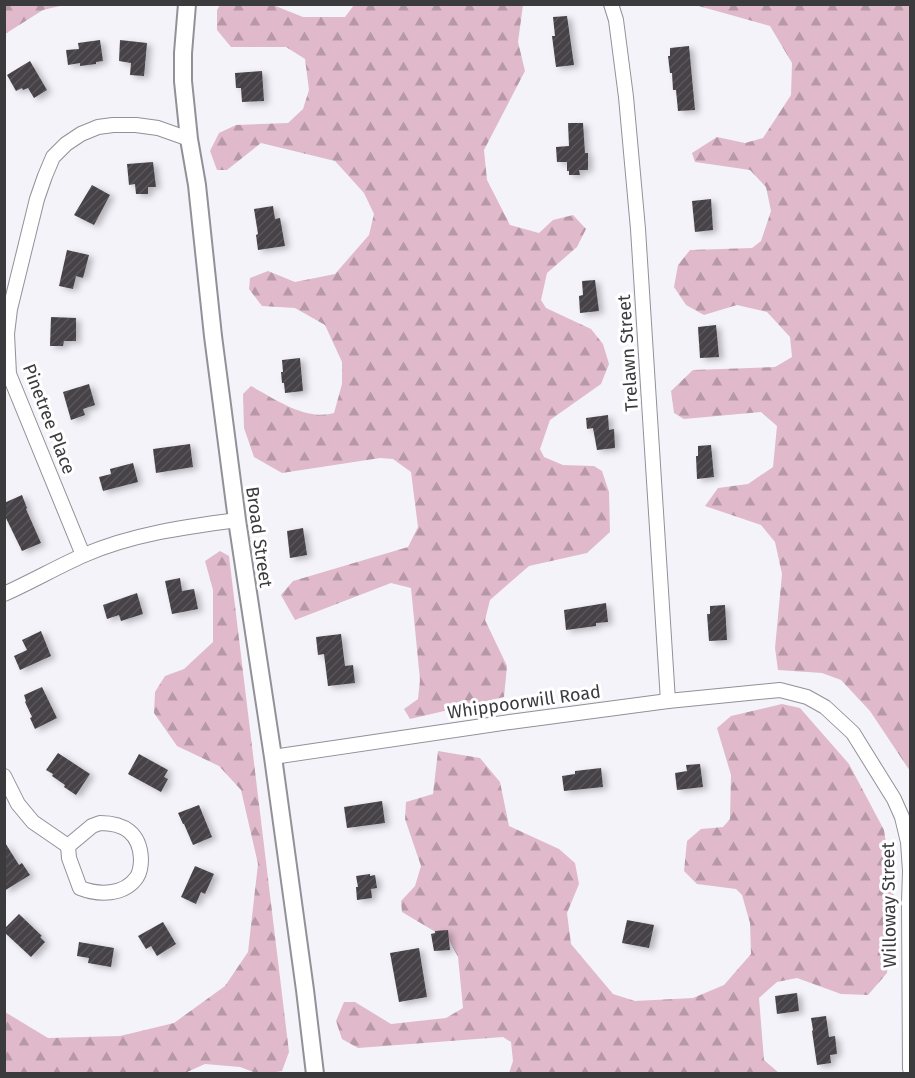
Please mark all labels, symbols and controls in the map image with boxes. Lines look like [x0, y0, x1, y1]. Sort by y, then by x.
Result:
street label: Trelawn Street [613, 293, 643, 412]
street label: Pinetree Place [18, 361, 80, 477]
street label: Broad Street [241, 485, 277, 589]
street label: Whippoorwill Road [446, 680, 602, 724]
street label: Willoway Street [877, 842, 901, 968]

